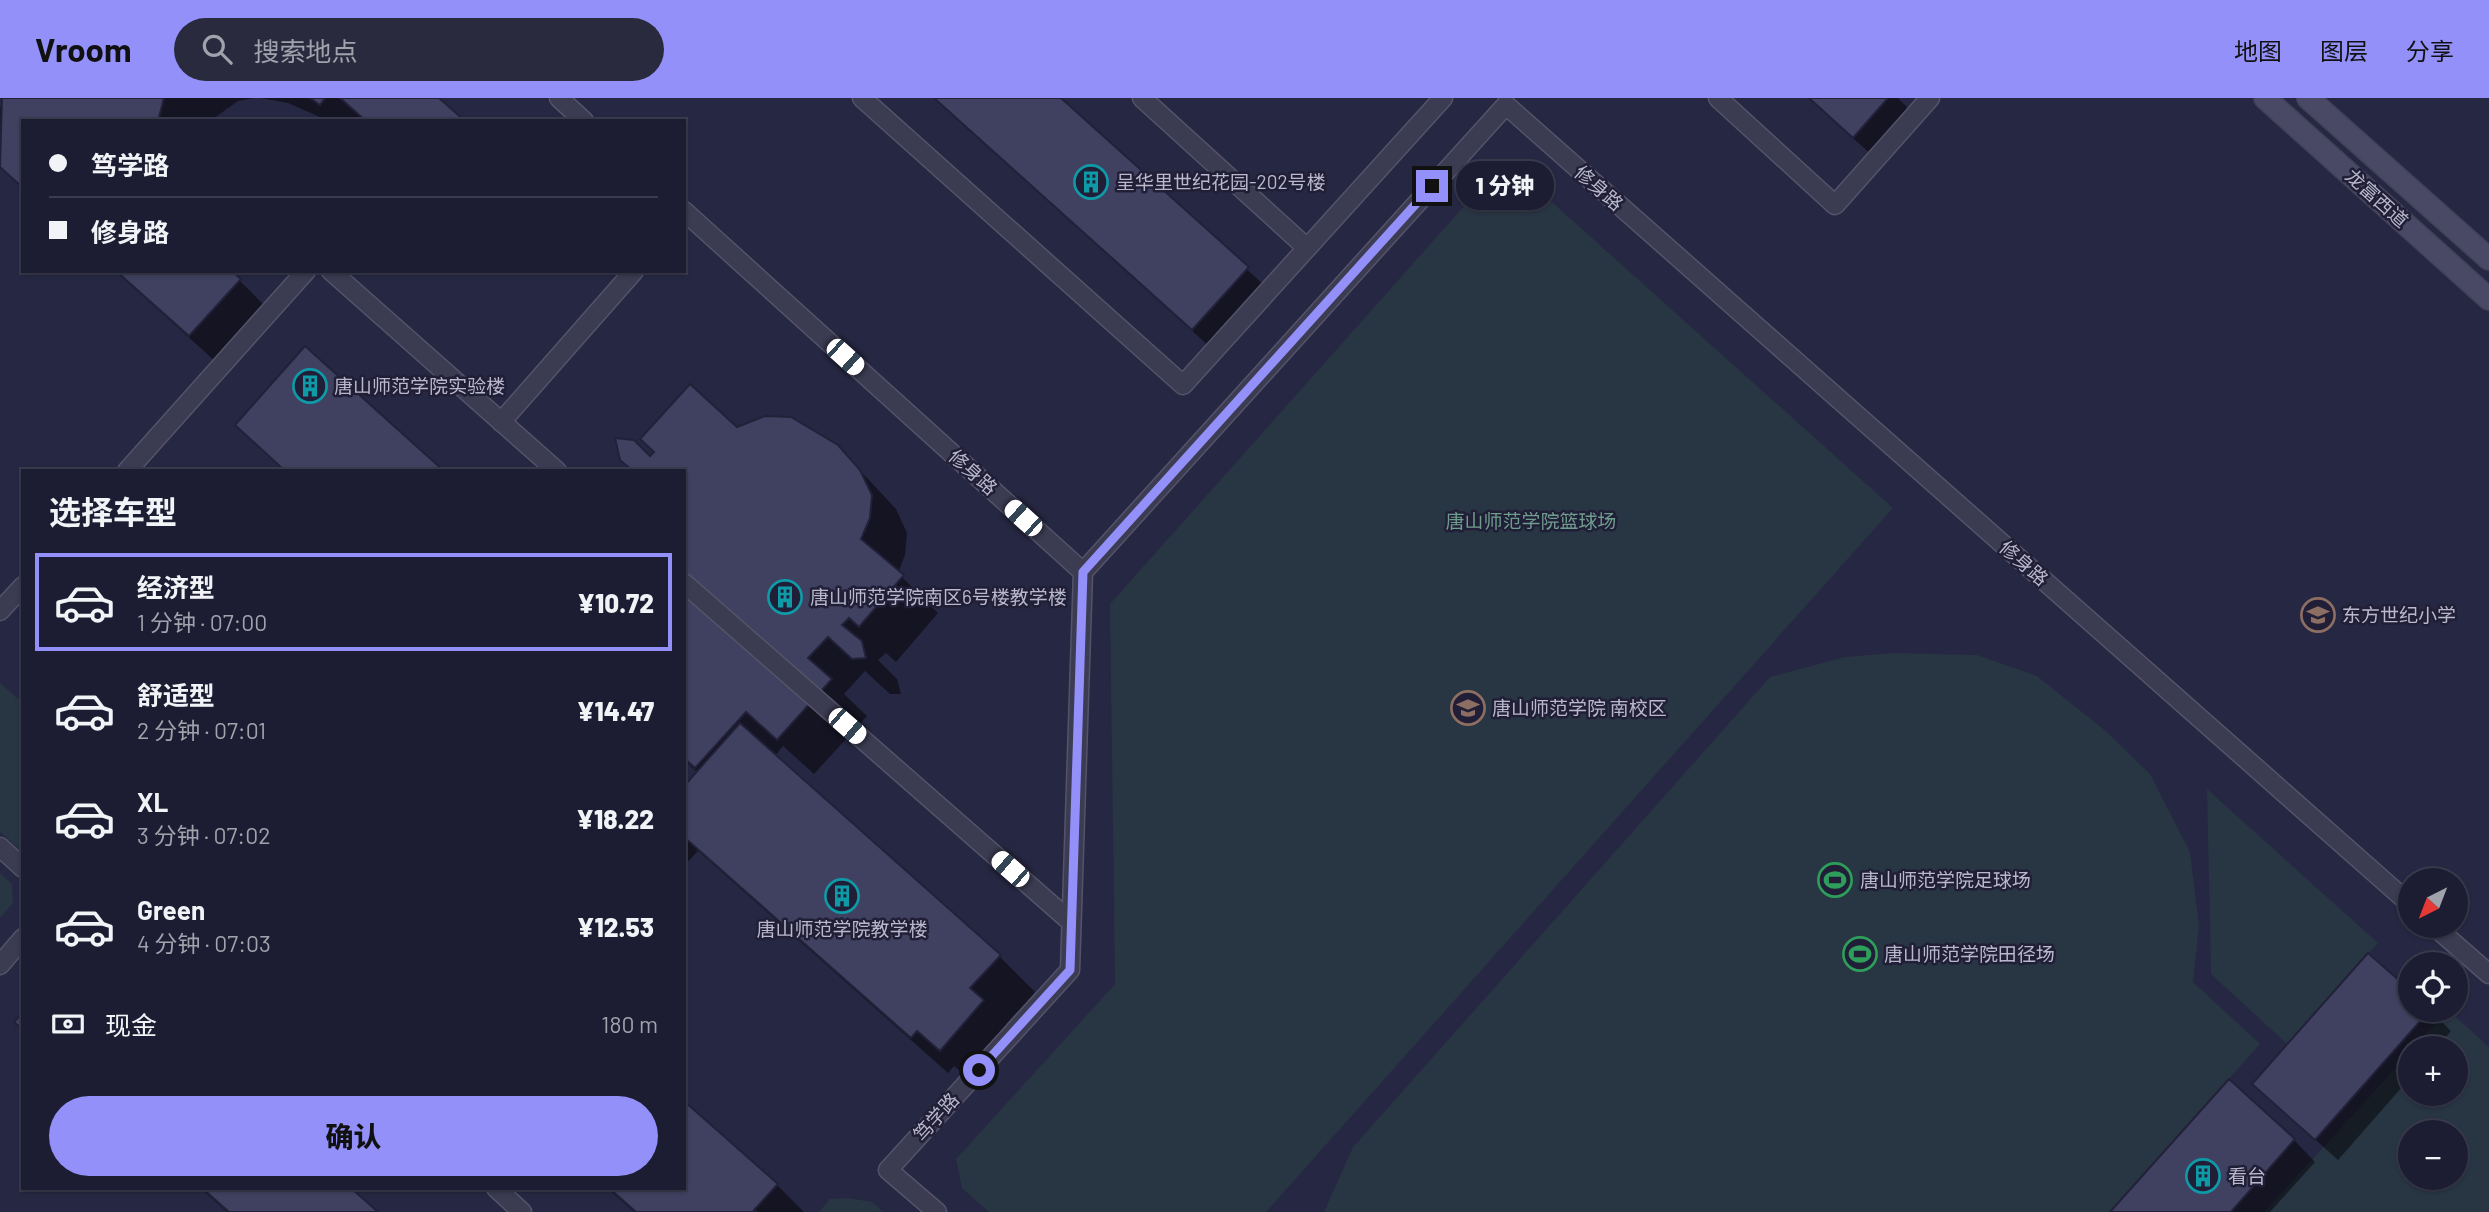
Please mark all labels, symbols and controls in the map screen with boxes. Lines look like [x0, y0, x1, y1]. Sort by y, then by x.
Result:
search box [174, 18, 664, 81]
text: Vroom [35, 29, 132, 69]
icon: search [198, 30, 236, 68]
text: 搜索地点 [254, 35, 358, 66]
text: 地图 [2234, 36, 2282, 65]
text: 图层 [2320, 36, 2368, 65]
text: 分享 [2406, 36, 2454, 65]
text: 笃学路 [91, 149, 169, 180]
street label: 修身路 [1570, 160, 1628, 215]
callout: 1 分钟 [1456, 162, 1554, 210]
building icon: 呈华里世纪花园-202号楼 [1072, 163, 1110, 201]
street label: 龙富西道 [2341, 164, 2413, 232]
place label: 呈华里世纪花园-202号楼 [1116, 170, 1326, 193]
route end [1416, 170, 1448, 202]
text: 1 分钟 [1476, 171, 1534, 199]
text: 修身路 [91, 216, 169, 247]
car [823, 335, 868, 379]
building icon: 唐山师范学院实验楼 [291, 367, 329, 405]
place label: 唐山师范学院实验楼 [334, 374, 505, 397]
street label: 修身路 [944, 444, 1002, 499]
text: 选择车型 [49, 492, 177, 530]
car [1001, 496, 1046, 540]
park label: 唐山师范学院篮球场 [1445, 509, 1617, 532]
street label: 修身路 [1995, 535, 2053, 590]
icon: car [53, 571, 116, 634]
text: 经济型 [137, 571, 215, 602]
building icon: 唐山师范学院南区6号楼教学楼 [766, 578, 804, 616]
place label: 唐山师范学院南区6号楼教学楼 [810, 585, 1067, 608]
text: ¥10.72 [577, 587, 654, 618]
school or university icon: 东方世纪小学 [2299, 596, 2337, 634]
place label: 东方世纪小学 [2342, 603, 2456, 626]
text: 1 分钟 · 07:00 [137, 608, 267, 636]
icon: car [53, 679, 116, 742]
text: 舒适型 [137, 679, 215, 710]
school or university icon: 唐山师范学院 南校区 [1449, 689, 1487, 727]
text: ¥14.47 [577, 695, 654, 726]
place label: 唐山师范学院 南校区 [1492, 696, 1667, 719]
car [825, 704, 870, 748]
text: 2 分钟 · 07:01 [137, 716, 266, 744]
text: XL [137, 786, 168, 817]
icon: car [53, 787, 116, 850]
text: ¥18.22 [576, 803, 654, 834]
text: 3 分钟 · 07:02 [137, 821, 270, 849]
car [988, 847, 1033, 891]
sports icon: 唐山师范学院足球场 [1816, 861, 1854, 899]
place label: 唐山师范学院足球场 [1860, 868, 2031, 891]
north arrow [2398, 868, 2468, 938]
map controls [2398, 868, 2468, 1190]
building icon: 唐山师范学院教学楼 [823, 877, 861, 915]
text: Green [137, 894, 205, 925]
icon: car [53, 895, 116, 958]
text: ¥12.53 [577, 911, 654, 942]
place label: 唐山师范学院教学楼 [756, 917, 928, 940]
text: 4 分钟 · 07:03 [137, 929, 271, 957]
sports icon: 唐山师范学院田径场 [1841, 935, 1879, 973]
place label: 唐山师范学院田径场 [1884, 942, 2055, 965]
button: locate [2398, 952, 2468, 1022]
icon: cash [49, 1005, 87, 1043]
text: 现金 [105, 1009, 157, 1040]
text: 180 m [601, 1010, 658, 1038]
button: + [2398, 1036, 2468, 1106]
route start [963, 1054, 995, 1086]
street label: 笃学路 [908, 1088, 963, 1146]
button: 确认 [49, 1096, 658, 1176]
button: − [2398, 1120, 2468, 1190]
building icon: 看台 [2184, 1157, 2222, 1195]
place label: 看台 [2228, 1164, 2266, 1187]

